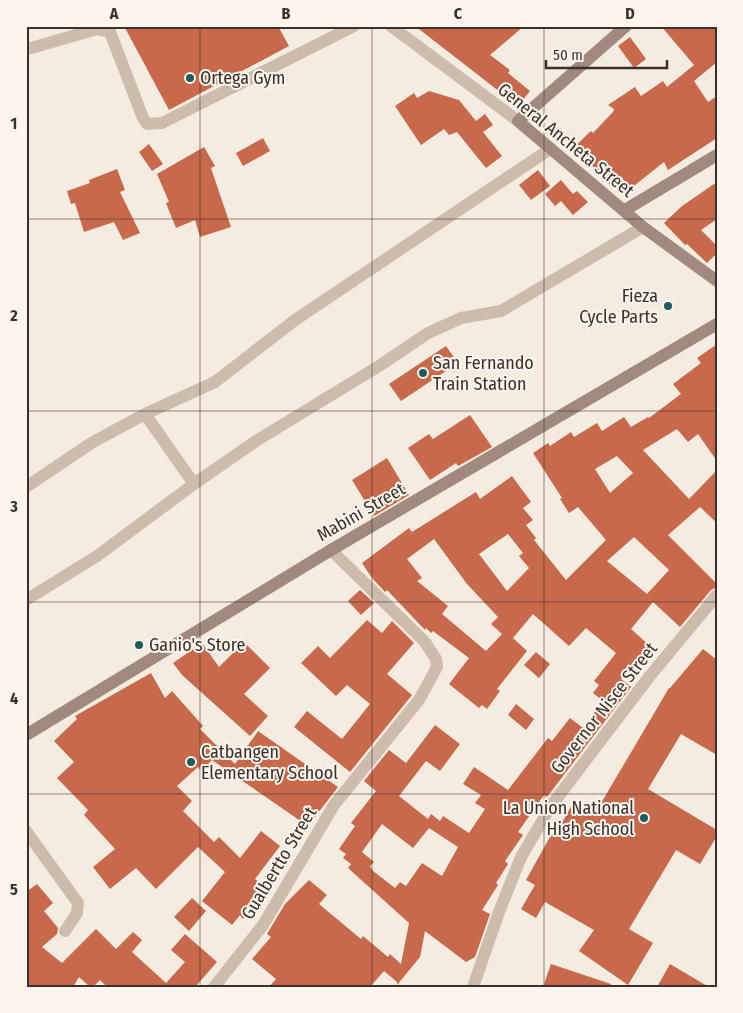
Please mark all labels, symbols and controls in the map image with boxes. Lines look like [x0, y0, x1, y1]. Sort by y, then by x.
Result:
text: A [109, 4, 119, 23]
text: B [282, 4, 291, 23]
text: C [454, 4, 463, 23]
text: D [625, 4, 635, 23]
scale bar [546, 38, 667, 70]
text: 50 m [553, 46, 583, 64]
place label: Ortega Gym [200, 67, 285, 89]
marker: Ortega Gym [184, 72, 196, 84]
street label: General Ancheta Street [493, 78, 639, 202]
text: 1 [11, 114, 17, 133]
place label: Fieza Cycle Parts [579, 285, 658, 328]
marker: Fieza Cycle Parts [662, 300, 674, 312]
text: 2 [9, 306, 18, 325]
place label: San Fernando Train Station [433, 352, 534, 395]
marker: San Fernando Train Station [417, 367, 429, 379]
street label: Mabini Street [313, 478, 409, 546]
text: 3 [9, 497, 18, 516]
place label: Ganio's Store [149, 634, 246, 656]
street label: Governor Nisce Street [546, 638, 662, 778]
marker: Ganio's Store [133, 639, 145, 651]
text: 4 [10, 689, 18, 708]
place label: Catbangen Elementary School [201, 741, 338, 784]
marker: Catbangen Elementary School [185, 756, 197, 768]
place label: La Union National High School [503, 797, 634, 840]
street label: Gualbertto Street [237, 803, 321, 923]
marker: La Union National High School [638, 812, 650, 824]
text: 5 [10, 880, 18, 899]

